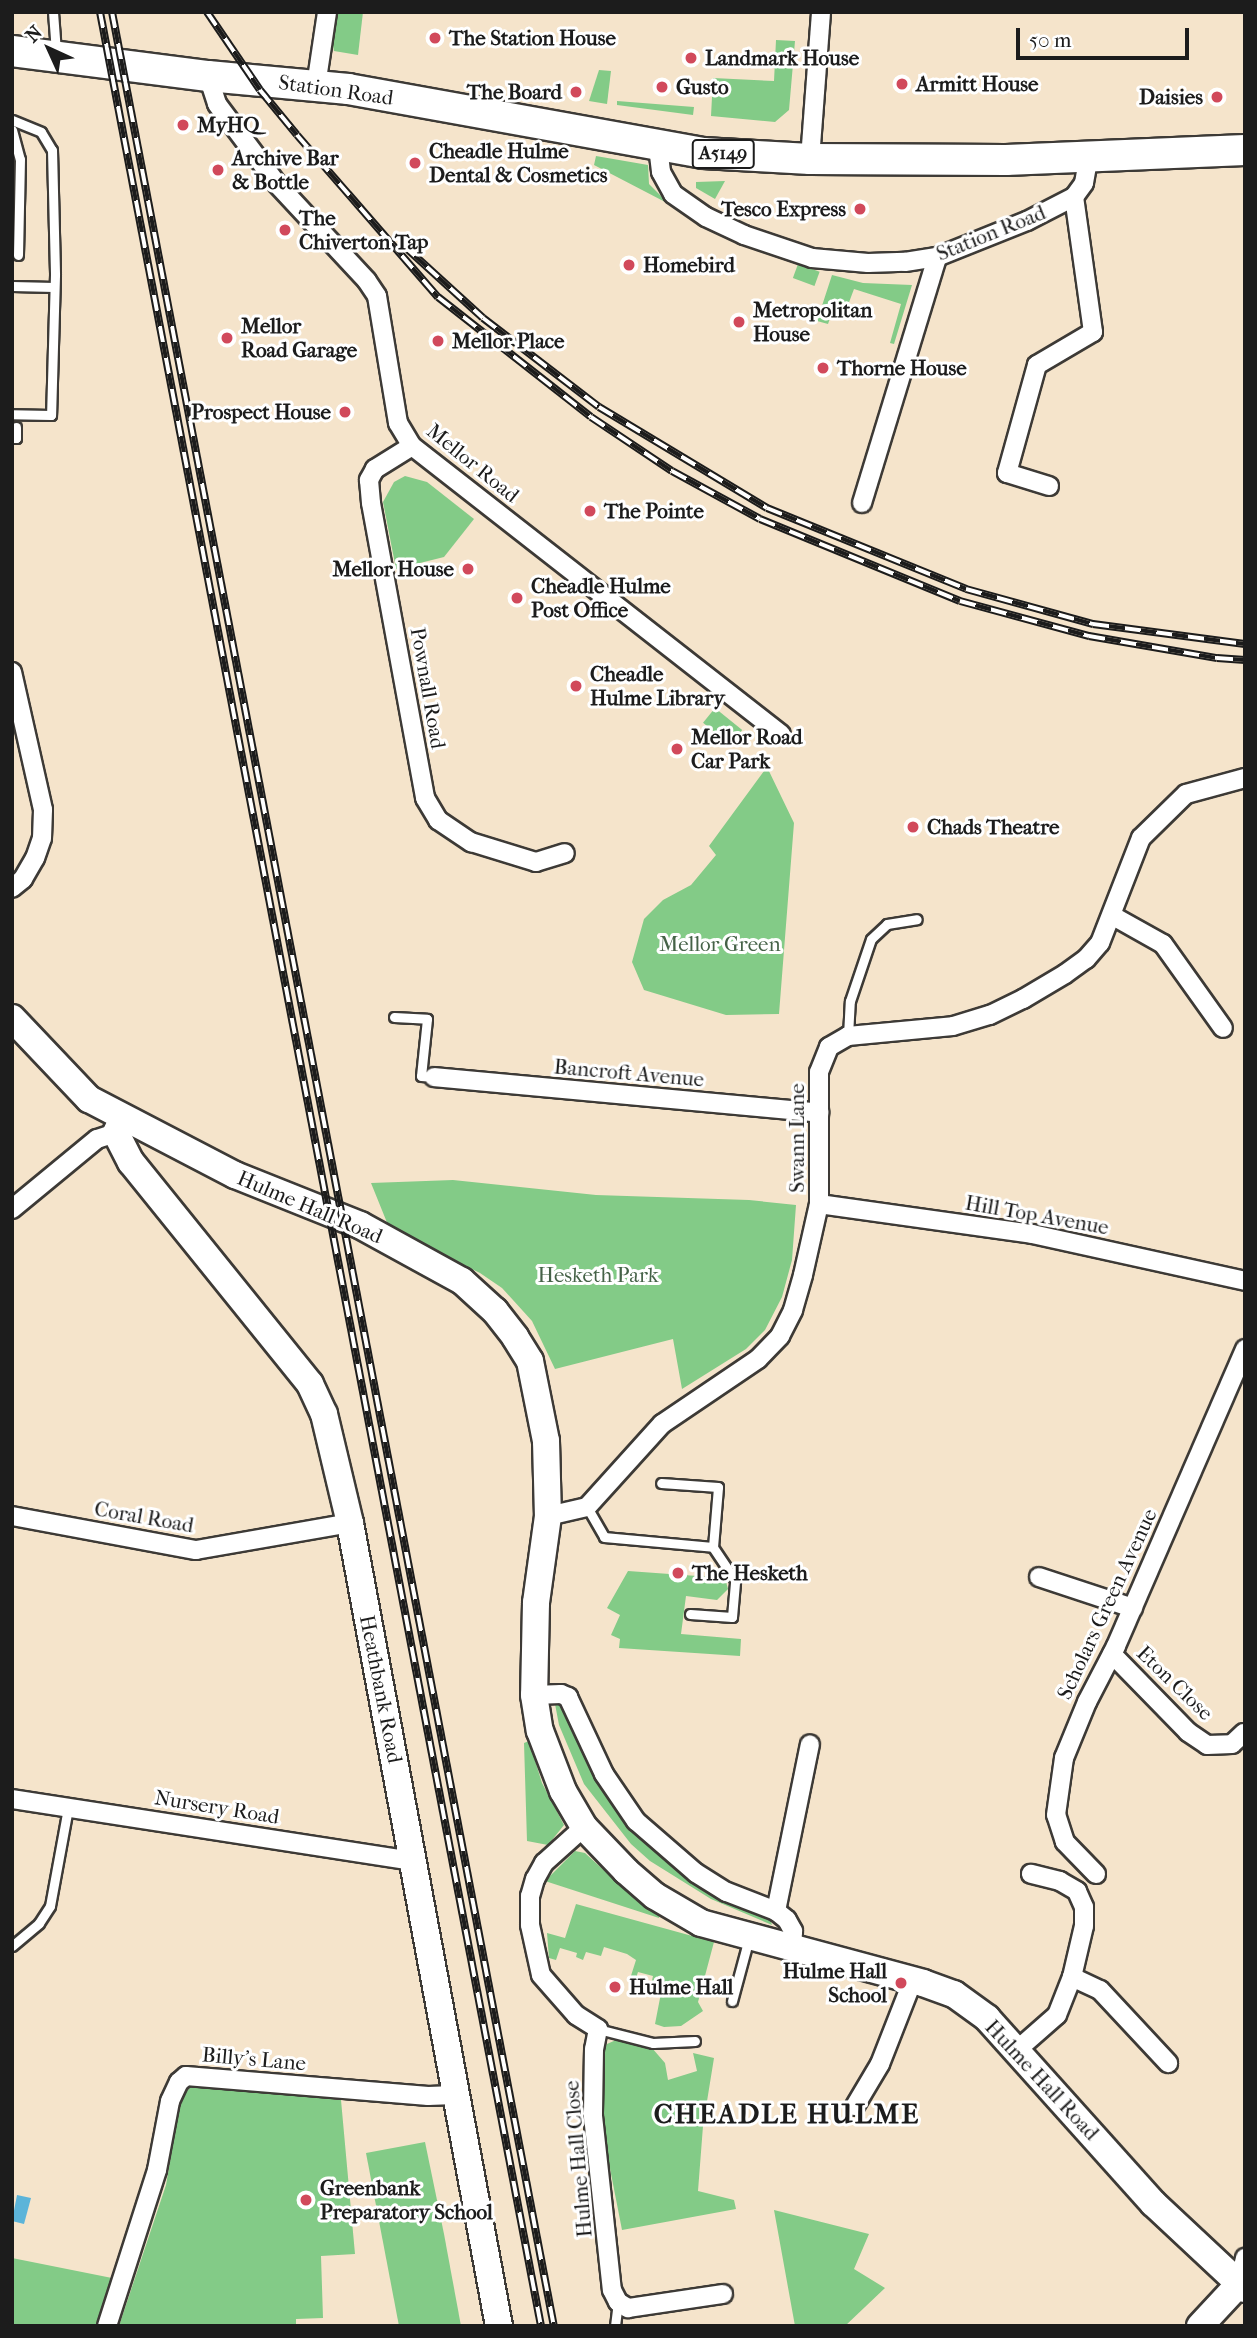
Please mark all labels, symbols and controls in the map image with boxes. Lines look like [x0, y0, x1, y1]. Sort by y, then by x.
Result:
north arrow [14, 14, 84, 84]
scale bar [1019, 14, 1192, 58]
text: N [21, 21, 47, 47]
place label: The Station House [449, 25, 616, 51]
text: 50 m [1029, 28, 1072, 52]
marker: The Station House [427, 30, 443, 46]
place label: Landmark House [705, 45, 859, 71]
marker: Landmark House [683, 50, 699, 66]
street label: Station Road [277, 69, 395, 111]
place label: Armitt House [916, 71, 1038, 97]
place label: Gusto [676, 74, 729, 100]
marker: Armitt House [894, 76, 910, 92]
place label: The Board [467, 79, 562, 105]
marker: Gusto [654, 79, 670, 95]
marker: The Board [568, 84, 584, 100]
place label: Daisies [1139, 84, 1203, 110]
marker: Daisies [1209, 89, 1225, 105]
place label: MyHQ [197, 112, 259, 138]
marker: MyHQ [175, 117, 191, 133]
place label: Cheadle Hulme Dental & Cosmetics [429, 138, 608, 188]
road number: A5149 [692, 138, 754, 170]
place label: Archive Bar & Bottle [232, 145, 339, 195]
marker: Cheadle Hulme Dental & Cosmetics [407, 155, 423, 171]
marker: Archive Bar & Bottle [210, 162, 226, 178]
place label: Tesco Express [721, 196, 846, 222]
street label: Station Road [933, 200, 1049, 266]
marker: Tesco Express [852, 201, 868, 217]
place label: The Chiverton Tap [299, 205, 428, 255]
marker: The Chiverton Tap [277, 222, 293, 238]
place label: Homebird [643, 252, 735, 278]
marker: Homebird [621, 257, 637, 273]
place label: Metropolitan House [753, 297, 872, 347]
place label: Mellor Road Garage [241, 313, 357, 363]
marker: Metropolitan House [731, 314, 747, 330]
place label: Mellor Place [452, 328, 564, 354]
marker: Mellor Road Garage [219, 330, 235, 346]
marker: Mellor Place [430, 333, 446, 349]
place label: Thorne House [837, 355, 967, 381]
marker: Thorne House [815, 360, 831, 376]
place label: Prospect House [191, 399, 331, 425]
marker: Prospect House [337, 404, 353, 420]
street label: Mellor Road [422, 418, 524, 508]
place label: The Pointe [604, 498, 704, 524]
marker: The Pointe [582, 503, 598, 519]
place label: Mellor House [333, 556, 454, 582]
marker: Mellor House [460, 561, 476, 577]
place label: Cheadle Hulme Post Office [531, 573, 671, 623]
marker: Cheadle Hulme Post Office [509, 590, 525, 606]
street label: Pownall Road [405, 625, 451, 751]
place label: Cheadle Hulme Library [590, 661, 725, 711]
marker: Cheadle Hulme Library [568, 678, 584, 694]
place label: Mellor Road Car Park [691, 724, 802, 774]
marker: Mellor Road Car Park [669, 741, 685, 757]
place label: Chads Theatre [927, 814, 1059, 840]
marker: Chads Theatre [905, 819, 921, 835]
park label: Mellor Green [659, 931, 781, 957]
street label: Bancroft Avenue [553, 1054, 705, 1092]
street label: Swann Lane [784, 1083, 810, 1193]
street label: Hulme Hall Road [233, 1165, 387, 1249]
street label: Hill Top Avenue [963, 1190, 1111, 1240]
park label: Hesketh Park [538, 1262, 658, 1288]
street label: Coral Road [92, 1496, 196, 1538]
street label: Scholars Green Avenue [1052, 1504, 1162, 1704]
place label: The Hesketh [692, 1560, 808, 1586]
marker: The Hesketh [670, 1565, 686, 1581]
street label: Heathbank Road [354, 1613, 408, 1765]
street label: Eton Close [1132, 1641, 1218, 1725]
street label: Nursery Road [153, 1785, 281, 1829]
place label: Hulme Hall School [783, 1958, 887, 2008]
place label: Hulme Hall [629, 1974, 733, 2000]
marker: Hulme Hall School [893, 1975, 909, 1991]
marker: Hulme Hall [607, 1979, 623, 1995]
street label: Hulme Hall Road [980, 2015, 1104, 2145]
street label: Billy's Lane [201, 2042, 307, 2076]
street label: Hulme Hall Close [559, 2080, 597, 2238]
district label: CHEADLE HULME [655, 2097, 919, 2131]
place label: Greenbank Preparatory School [320, 2175, 493, 2225]
marker: Greenbank Preparatory School [298, 2192, 314, 2208]

